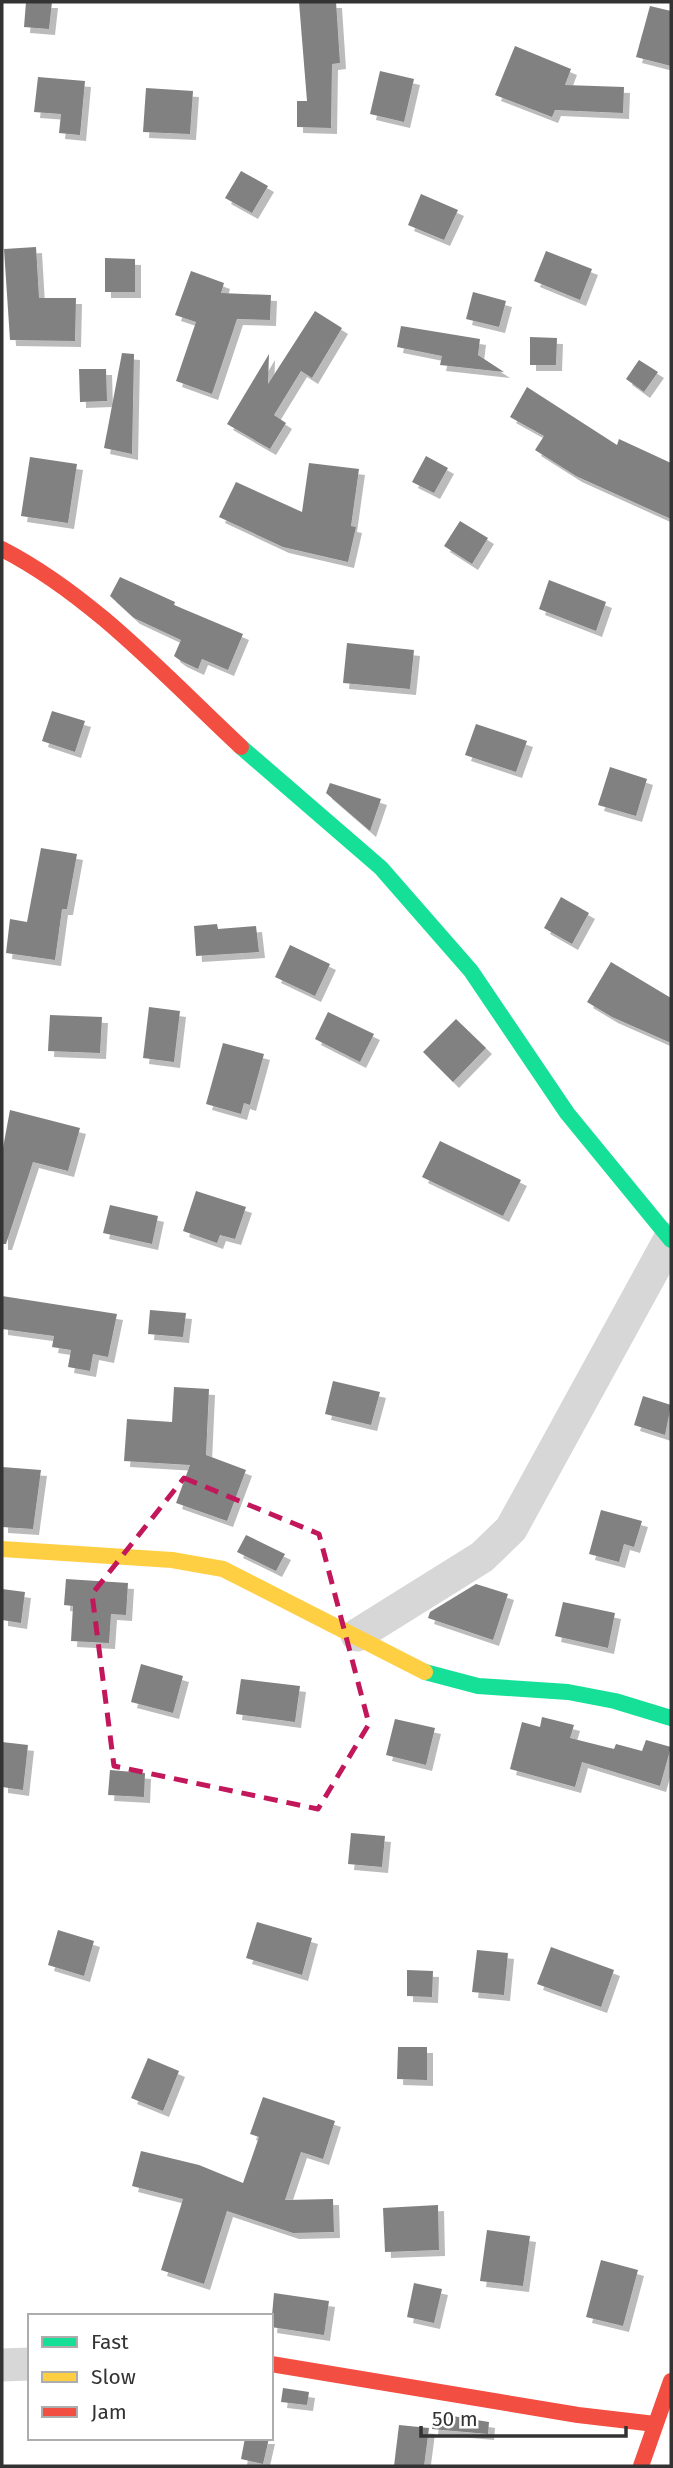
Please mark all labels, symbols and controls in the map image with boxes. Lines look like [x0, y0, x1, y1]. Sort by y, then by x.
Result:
legend [28, 2314, 273, 2440]
text: Fast [91, 2329, 129, 2355]
text: Slow [91, 2364, 136, 2390]
scale bar [421, 2394, 626, 2438]
text: Jam [91, 2399, 127, 2425]
text: 50 m [432, 2406, 478, 2432]

